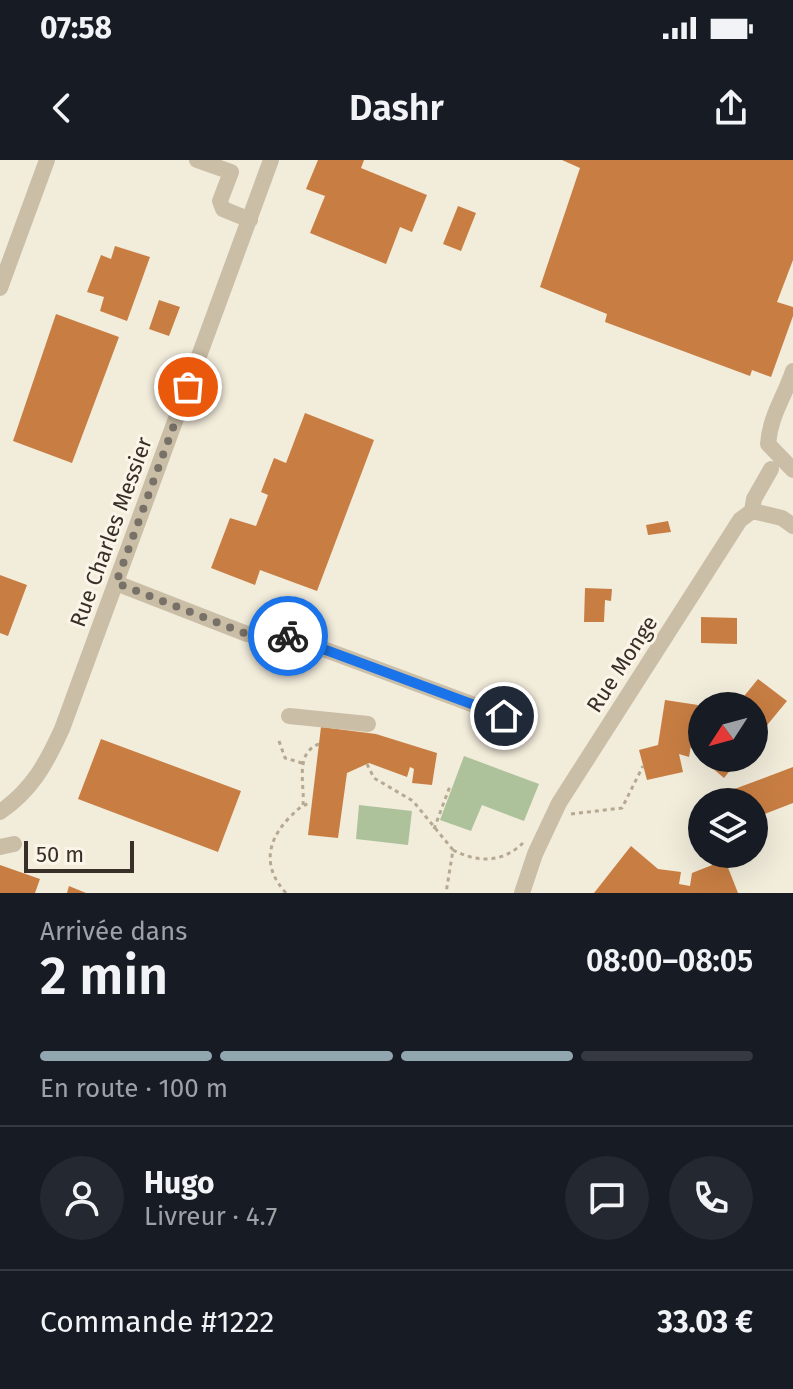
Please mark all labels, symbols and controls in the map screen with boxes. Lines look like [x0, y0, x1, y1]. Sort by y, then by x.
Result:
text: 07:58 [40, 10, 112, 46]
icon: back [40, 86, 84, 130]
text: Dashr [349, 86, 444, 130]
icon: share [709, 86, 753, 130]
pin [154, 353, 222, 421]
icon: bag [166, 365, 210, 409]
street label: Rue Charles Messier [64, 433, 158, 631]
courier [248, 596, 328, 676]
street label: Rue Monge [581, 611, 663, 717]
icon: bike [266, 614, 310, 658]
pin [470, 682, 538, 750]
north arrow [688, 692, 768, 772]
map controls [688, 692, 768, 868]
icon: home [482, 694, 526, 738]
button: layers [688, 788, 768, 868]
scale bar [24, 837, 134, 873]
text: 50 m [36, 841, 84, 868]
text: Arrivée dans [40, 916, 187, 947]
text: 08:00–08:05 [586, 943, 753, 979]
text: 2 min [40, 945, 168, 1008]
text: En route · 100 m [40, 1073, 228, 1104]
button: person [40, 1156, 124, 1240]
button: chat [565, 1156, 649, 1240]
button: phone [669, 1156, 753, 1240]
text: Hugo [144, 1165, 215, 1201]
text: Livreur · 4.7 [144, 1201, 277, 1232]
text: Commande #1222 [40, 1304, 274, 1340]
text: 33.03 € [657, 1304, 753, 1340]

